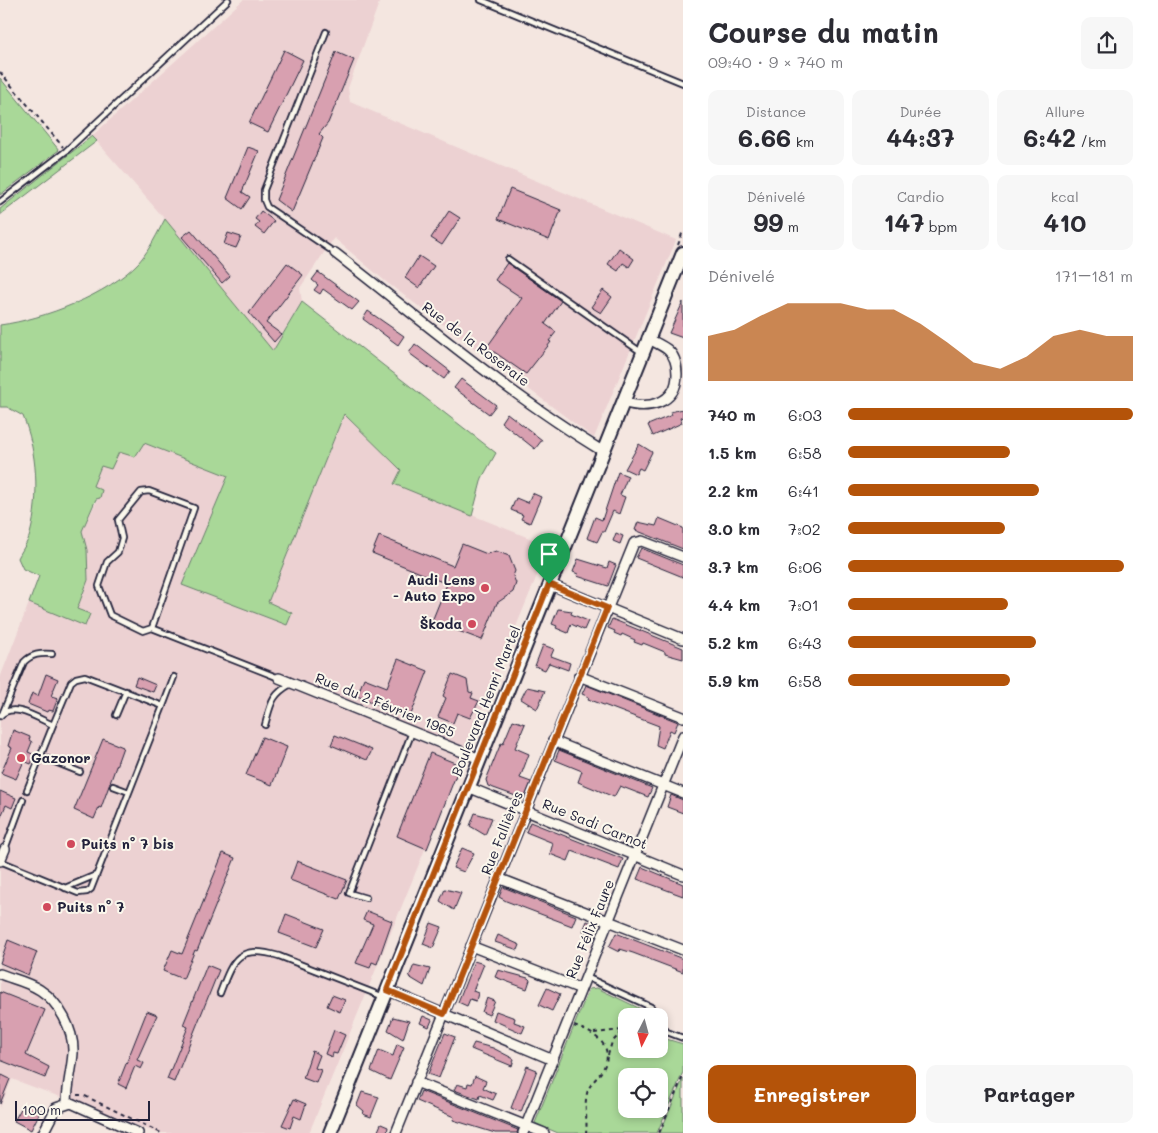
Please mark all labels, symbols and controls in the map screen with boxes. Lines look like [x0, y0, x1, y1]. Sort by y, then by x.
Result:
text: Course du matin [708, 14, 939, 50]
button: share [1081, 17, 1133, 69]
text: 09:40 · 9 × 740 m [708, 51, 843, 72]
text: Distance [746, 102, 806, 121]
text: Durée [900, 102, 941, 121]
text: Allure [1045, 102, 1085, 121]
text: 6.66 [738, 121, 791, 153]
text: 44:37 [886, 121, 955, 153]
text: 6:42 [1023, 121, 1076, 153]
text: km [791, 132, 814, 151]
text: /km [1076, 132, 1106, 151]
text: Dénivelé [747, 187, 805, 206]
text: Cardio [897, 187, 944, 206]
text: kcal [1051, 187, 1079, 206]
text: 99 [753, 206, 783, 238]
text: 147 [883, 206, 924, 238]
text: 410 [1043, 206, 1086, 238]
text: m [783, 217, 799, 236]
text: bpm [924, 217, 958, 236]
text: Dénivelé [708, 265, 775, 286]
text: 171–181 m [1055, 265, 1133, 286]
street label: Rue de la Roseraie [419, 297, 534, 390]
text: 740 m [708, 404, 756, 425]
text: 6:03 [788, 404, 822, 425]
text: 1.5 km [708, 442, 756, 463]
text: 6:58 [788, 442, 822, 463]
text: 2.2 km [708, 480, 758, 501]
text: 6:41 [788, 480, 819, 501]
text: 3.0 km [708, 518, 760, 539]
text: 7:02 [788, 518, 821, 539]
pin [528, 533, 570, 584]
icon: arrive [535, 540, 563, 568]
text: 3.7 km [708, 556, 759, 577]
text: 6:06 [788, 556, 822, 577]
place label: Audi Lens - Auto Expo [393, 570, 476, 605]
marker: Audi Lens - Auto Expo [479, 582, 491, 594]
text: 4.4 km [708, 594, 760, 615]
text: 7:01 [788, 594, 819, 615]
place label: Škoda [420, 614, 462, 633]
marker: Škoda [466, 618, 478, 630]
street label: Boulevard Henri Martel [447, 623, 524, 779]
text: 5.2 km [708, 632, 758, 653]
text: 6:43 [788, 632, 821, 653]
street label: Rue du 2 Février 1965 [312, 668, 458, 741]
text: 5.9 km [708, 670, 759, 691]
text: 6:58 [788, 670, 822, 691]
place label: Gazonor [31, 748, 91, 767]
marker: Gazonor [15, 752, 27, 764]
street label: Rue Fallières [476, 788, 527, 878]
street label: Rue Sadi Carnot [540, 794, 651, 853]
place label: Puits n° 7 bis [81, 834, 174, 853]
marker: Puits n° 7 bis [65, 838, 77, 850]
street label: Rue Félix Faure [561, 876, 618, 981]
place label: Puits n° 7 [57, 897, 124, 916]
marker: Puits n° 7 [41, 901, 53, 913]
north arrow [618, 1008, 668, 1058]
map controls [618, 1008, 668, 1118]
button: Enregistrer [708, 1065, 916, 1123]
button: Partager [926, 1065, 1133, 1123]
button: locate [618, 1068, 668, 1118]
scale bar [15, 1098, 150, 1121]
text: 100 m [22, 1100, 61, 1119]

